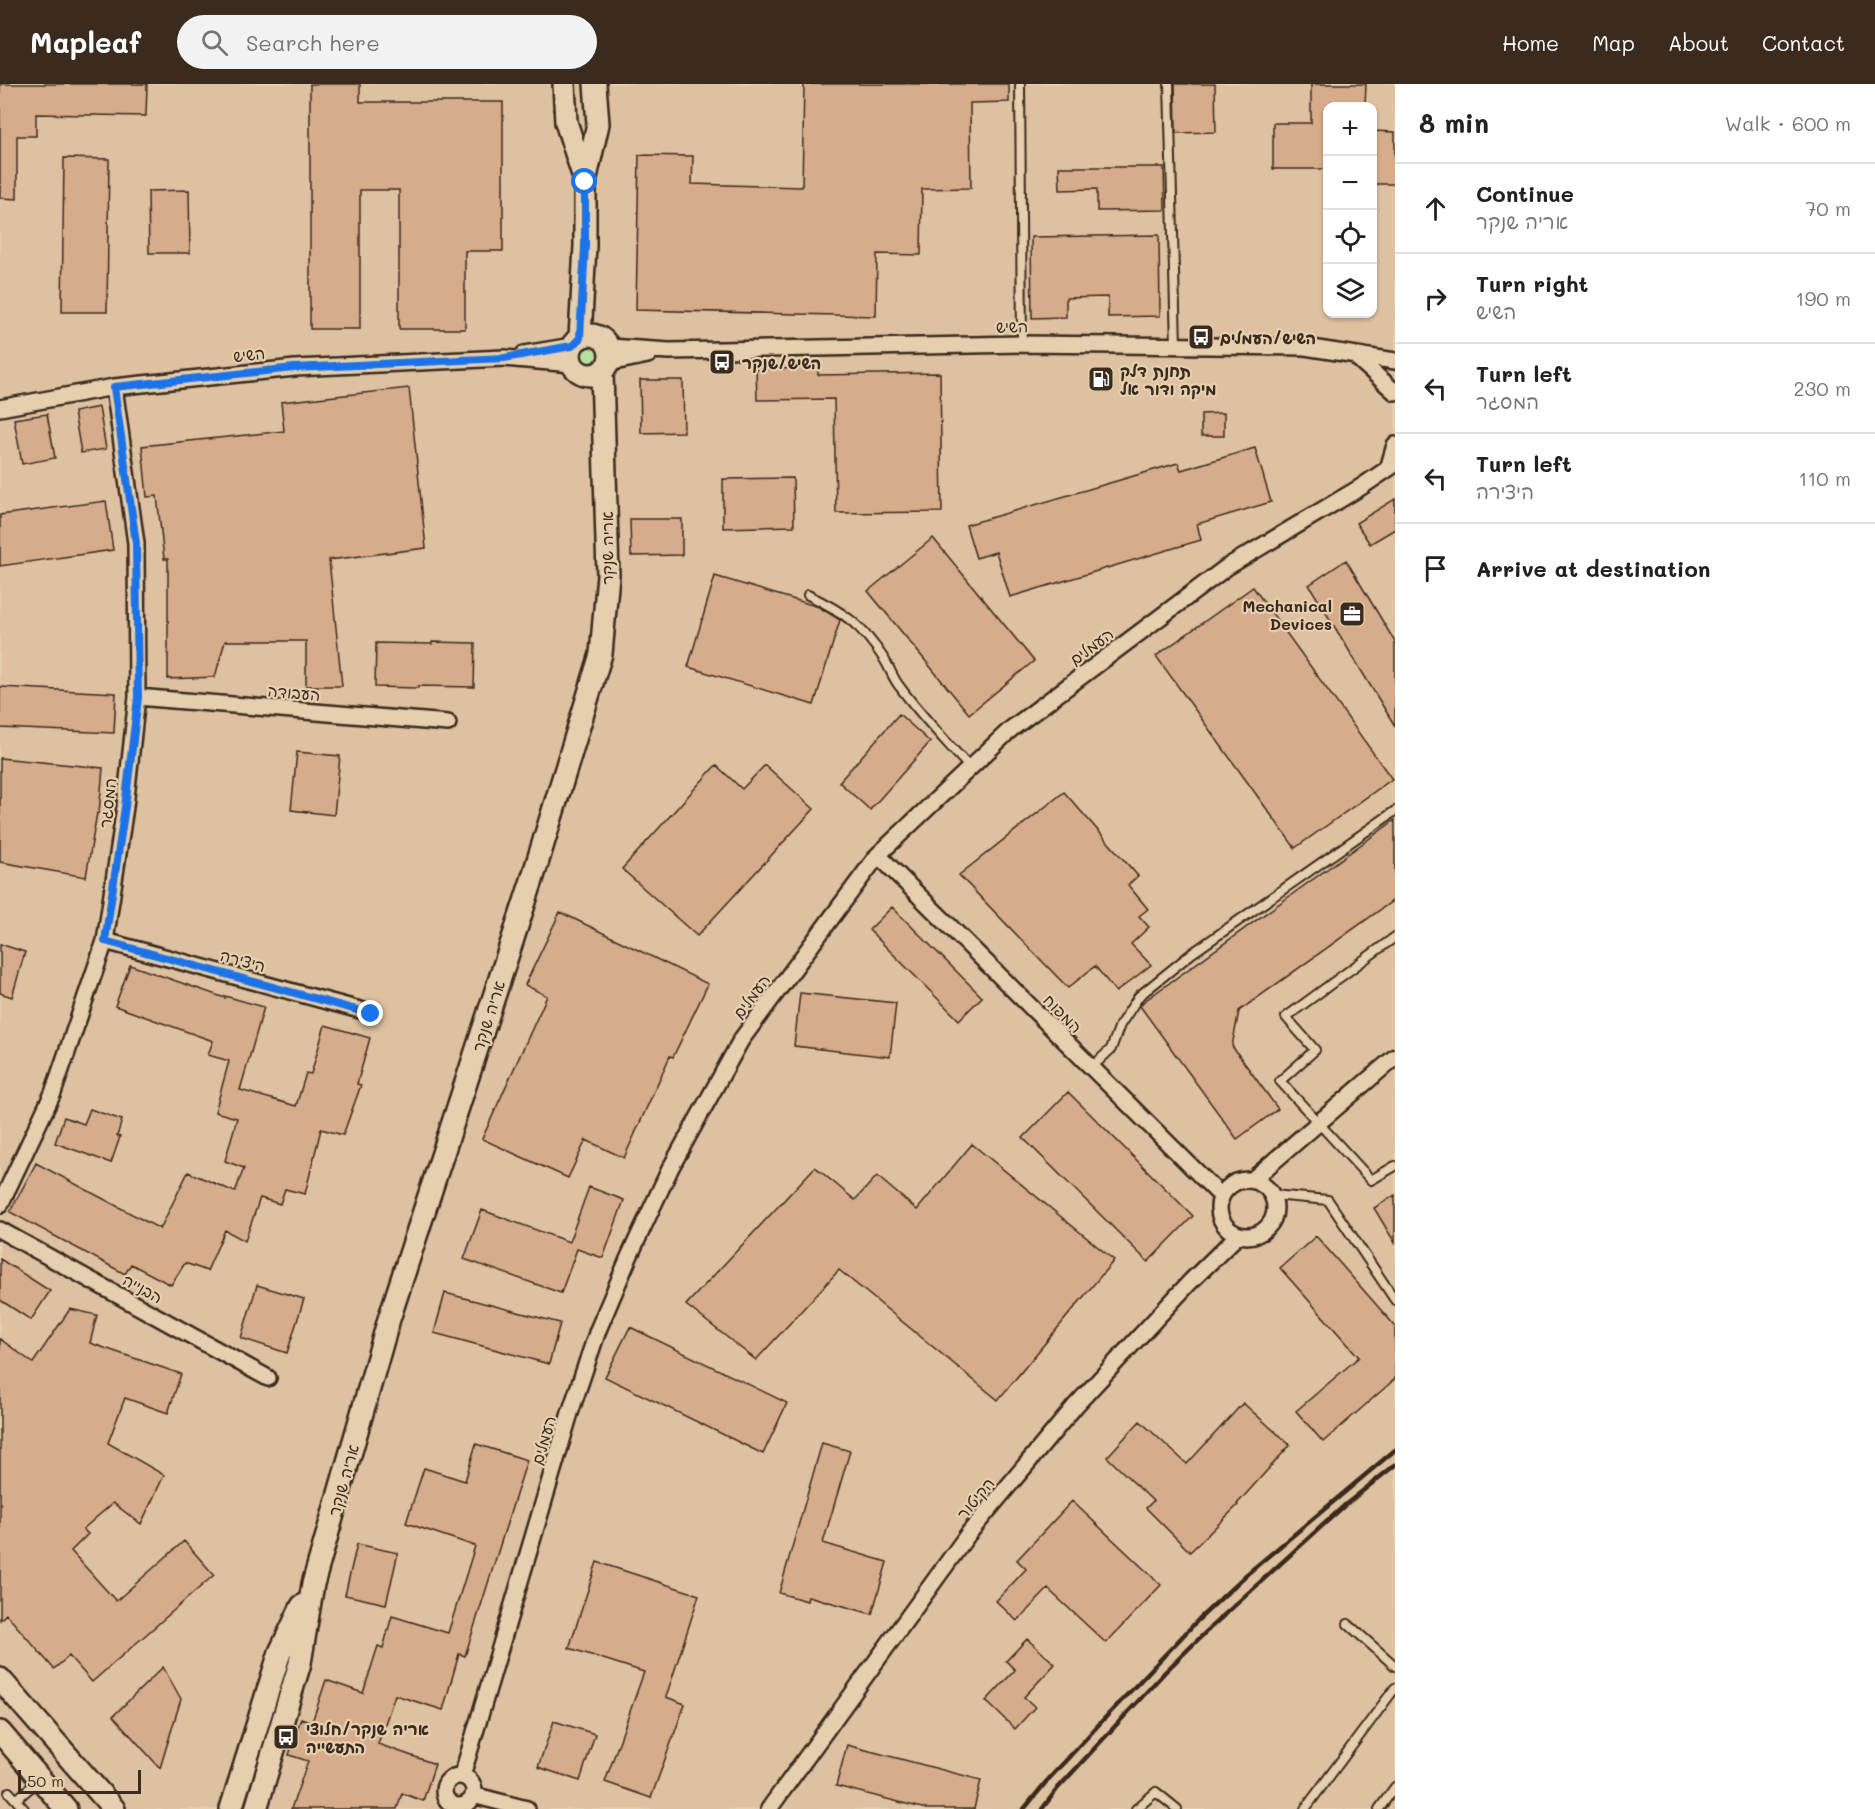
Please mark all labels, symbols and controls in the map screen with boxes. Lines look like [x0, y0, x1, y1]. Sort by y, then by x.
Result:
search box [177, 15, 597, 69]
text: Mapleaf [30, 24, 141, 60]
icon: search [198, 26, 231, 59]
text: Search here [246, 28, 380, 57]
text: Home [1502, 29, 1559, 56]
text: Map [1592, 29, 1635, 56]
text: About [1668, 29, 1729, 56]
text: Contact [1762, 29, 1845, 56]
map controls [1323, 102, 1377, 318]
button: + [1323, 102, 1377, 156]
text: 8 min [1419, 106, 1489, 140]
text: Walk · 600 m [1725, 110, 1851, 136]
button: − [1323, 156, 1377, 210]
route start [571, 168, 597, 194]
text: Continue [1476, 179, 1574, 208]
icon: ahead [1419, 192, 1452, 225]
text: 70 m [1805, 195, 1851, 221]
text: אריה שנקר [1476, 208, 1568, 234]
button: locate [1323, 210, 1377, 264]
button: layers [1323, 264, 1377, 318]
text: Turn right [1476, 269, 1588, 298]
icon: right [1419, 282, 1452, 315]
text: 190 m [1796, 285, 1851, 311]
text: השיש [1476, 298, 1516, 324]
street label: השיש [996, 315, 1028, 337]
bus stop icon: השיש/העמלים [1186, 322, 1216, 352]
place label: השיש/העמלים [1220, 327, 1316, 348]
street label: השיש [232, 342, 266, 366]
bus stop icon: השיש/שנקר [707, 347, 737, 377]
place label: השיש/שנקר [742, 352, 821, 373]
text: Turn left [1476, 359, 1572, 388]
place label: תחנת דלק מיקה ודור אל [1120, 360, 1217, 400]
fuel station icon: תחנת דלק מיקה ודור אל [1086, 364, 1116, 394]
icon: left [1419, 372, 1452, 405]
text: 230 m [1793, 375, 1851, 401]
text: המסגר [1476, 388, 1539, 414]
text: Turn left [1476, 449, 1572, 478]
icon: left [1419, 462, 1452, 495]
text: 110 m [1798, 465, 1851, 491]
text: היצירה [1476, 478, 1534, 504]
street label: אריה שנקר [596, 511, 617, 585]
icon: arrive [1419, 552, 1452, 585]
text: Arrive at destination [1476, 554, 1711, 583]
place label: Mechanical Devices [1243, 595, 1332, 634]
office icon: Mechanical Devices [1337, 599, 1367, 629]
street label: העמלים [1065, 623, 1117, 669]
street label: העבודה [267, 679, 321, 705]
street label: המסגר [94, 777, 120, 829]
street label: היצירה [218, 944, 268, 976]
street label: העמלים [728, 970, 774, 1022]
street label: אריה שנקר [467, 978, 509, 1054]
street label: המפוח [1039, 989, 1087, 1037]
route end [357, 1000, 383, 1026]
street label: הבנייה [119, 1269, 167, 1307]
street label: העמלים [526, 1413, 560, 1467]
street label: אריה שנקר [323, 1442, 363, 1518]
street label: הקיטור [951, 1473, 999, 1524]
place label: אריה שנקר/חלוצי התעשייה [306, 1718, 429, 1757]
bus stop icon: אריה שנקר/חלוצי התעשייה [271, 1722, 301, 1752]
scale bar [18, 1767, 141, 1794]
text: 50 m [27, 1770, 64, 1791]

